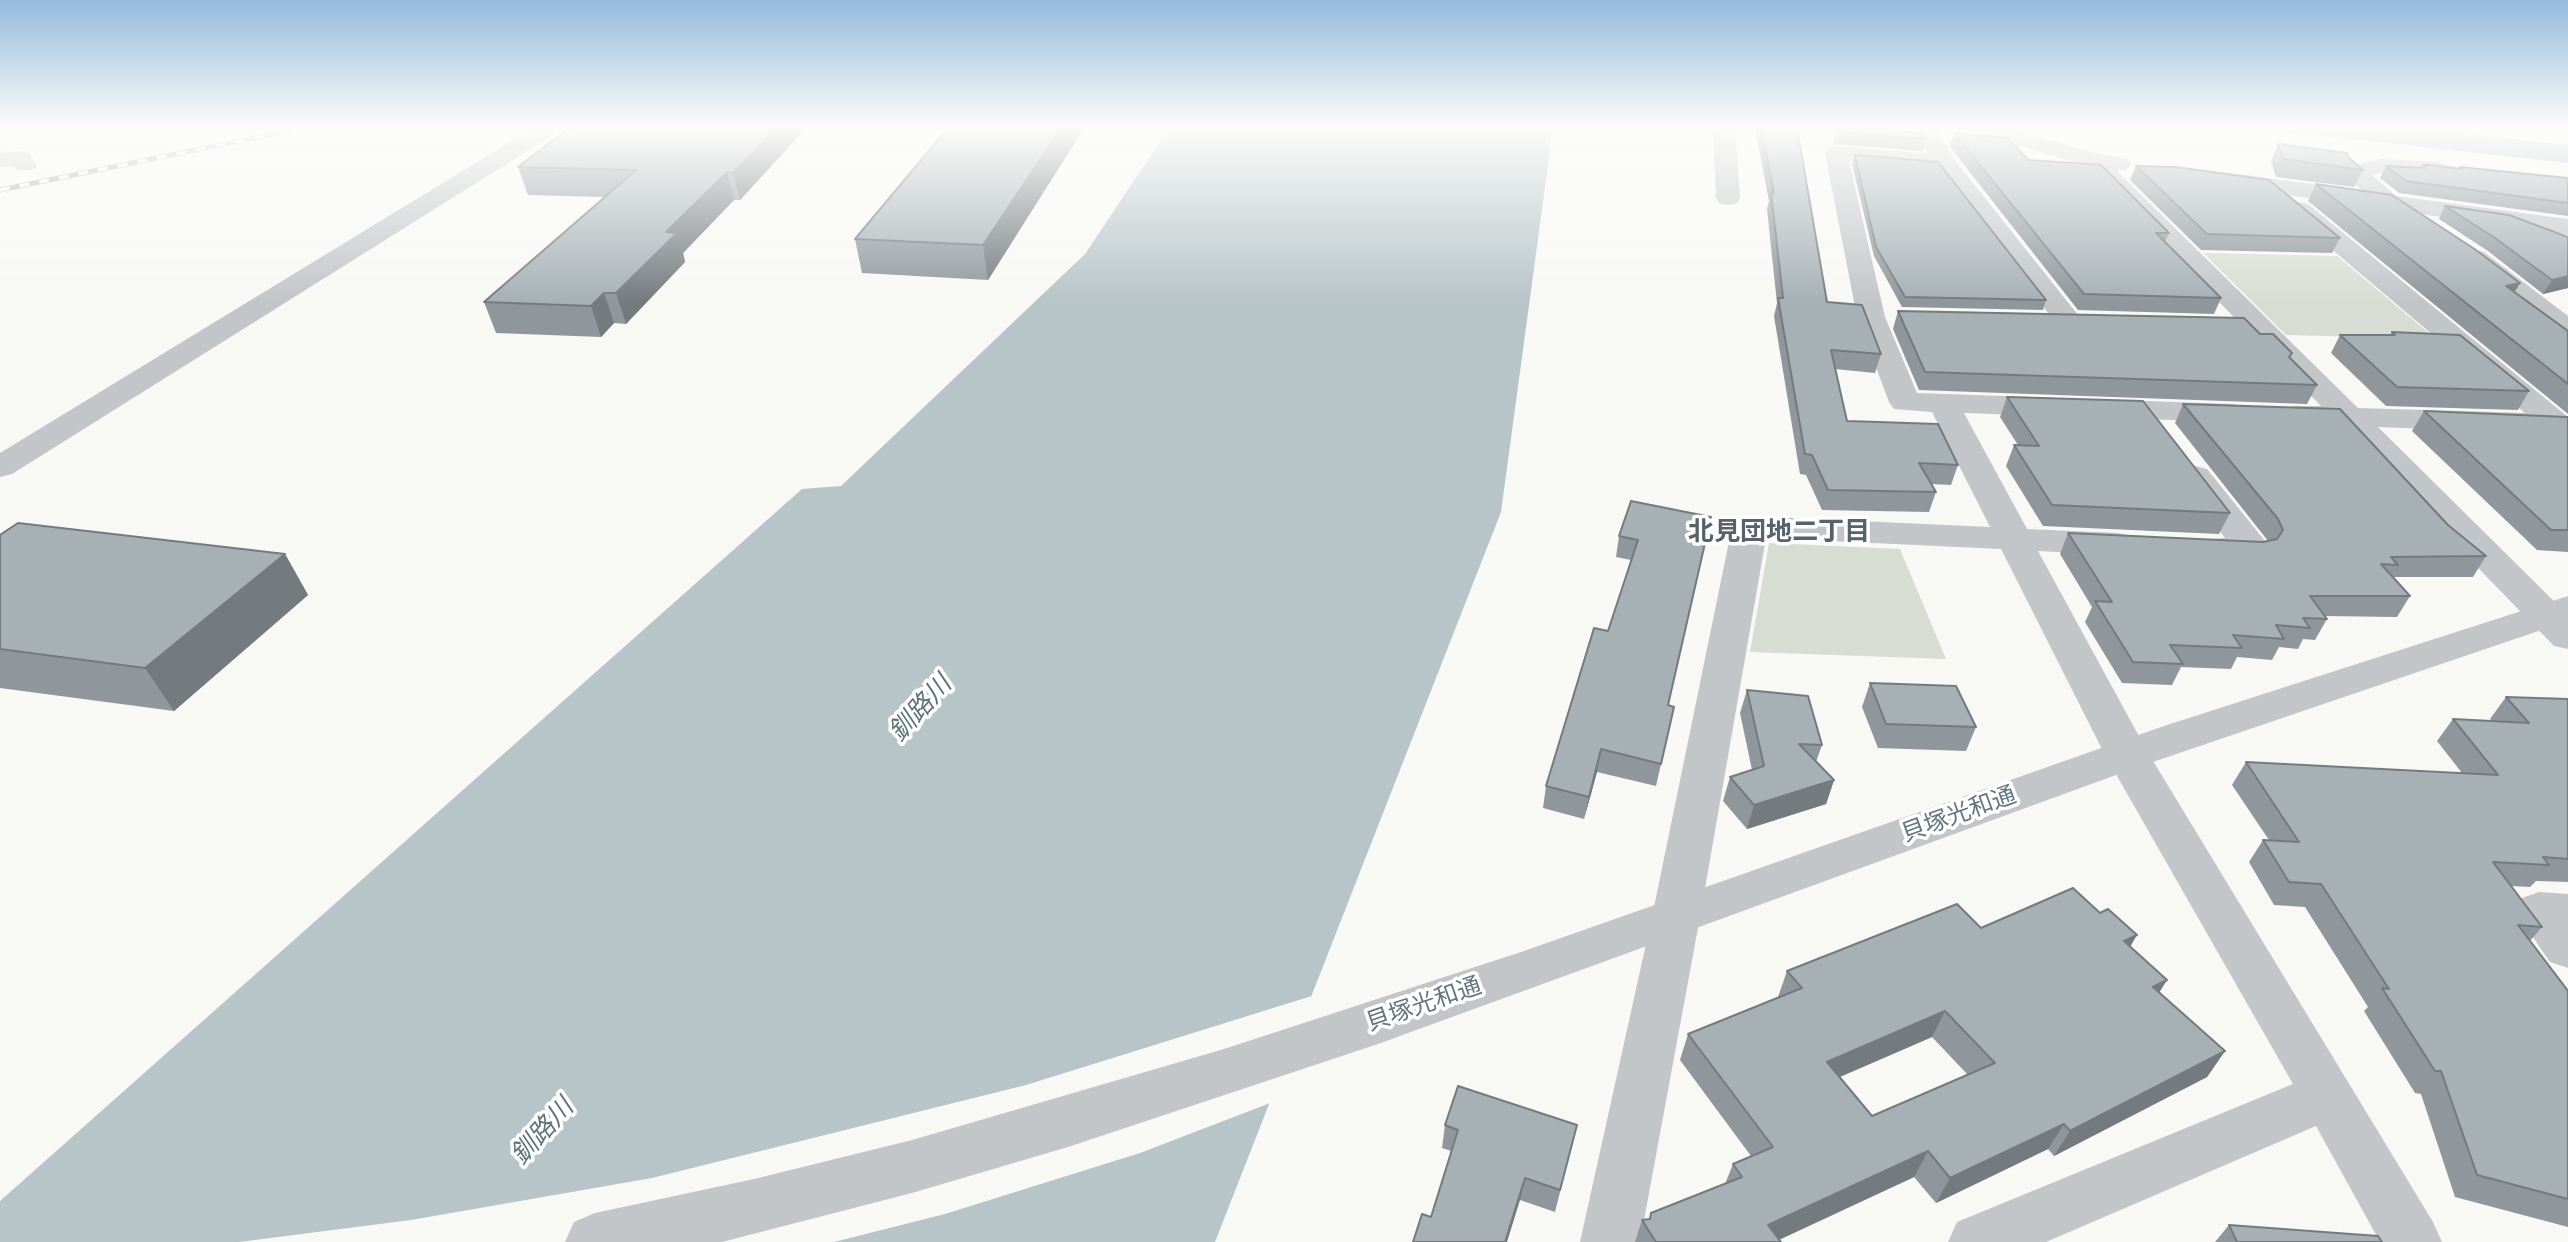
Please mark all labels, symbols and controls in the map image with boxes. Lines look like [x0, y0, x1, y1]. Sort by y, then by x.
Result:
district label: 北見団地二丁目 [1688, 517, 1870, 549]
water label: 釧路川 [883, 670, 959, 748]
street label: 貝塚光和通 [1898, 781, 2020, 849]
street label: 貝塚光和通 [1363, 972, 1485, 1038]
water label: 釧路川 [505, 1093, 581, 1171]

